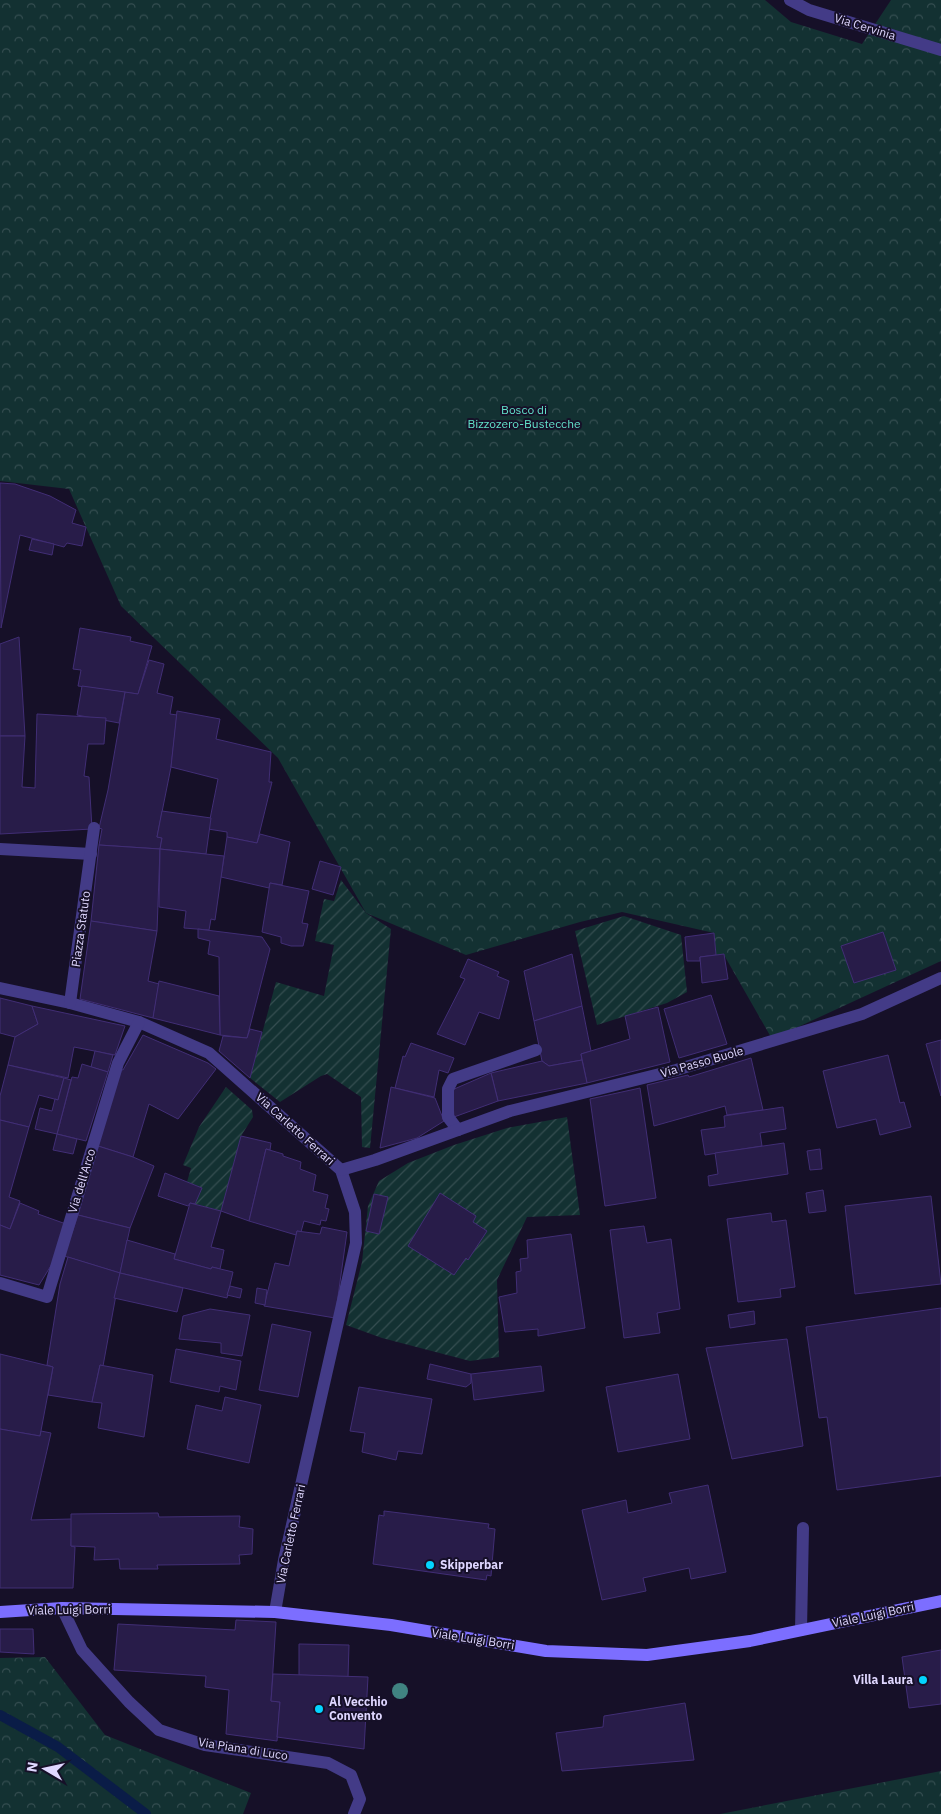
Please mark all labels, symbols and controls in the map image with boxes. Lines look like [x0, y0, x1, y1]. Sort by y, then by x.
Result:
street label: Via Cervinia [833, 10, 898, 43]
park label: Bosco di Bizzozero-Bustecche [467, 402, 581, 431]
street label: Piazza Statuto [68, 890, 93, 968]
street label: Via Passo Buole [659, 1042, 745, 1081]
street label: Via Carletto Ferrari [253, 1089, 338, 1168]
street label: Via dell'Arco [65, 1147, 99, 1215]
street label: Via Carletto Ferrari [273, 1483, 308, 1585]
place label: Skipperbar [440, 1557, 503, 1572]
marker: Skipperbar [424, 1559, 436, 1571]
street label: Viale Luigi Borri [830, 1598, 915, 1631]
street label: Viale Luigi Borri [27, 1601, 111, 1618]
street label: Viale Luigi Borri [431, 1625, 516, 1652]
place label: Villa Laura [853, 1672, 913, 1687]
marker: Villa Laura [917, 1674, 929, 1686]
place label: Al Vecchio Convento [329, 1694, 388, 1723]
marker: Al Vecchio Convento [313, 1703, 325, 1715]
street label: Via Piana di Luco [197, 1734, 289, 1763]
north arrow [20, 1744, 70, 1794]
text: N [22, 1761, 42, 1773]

